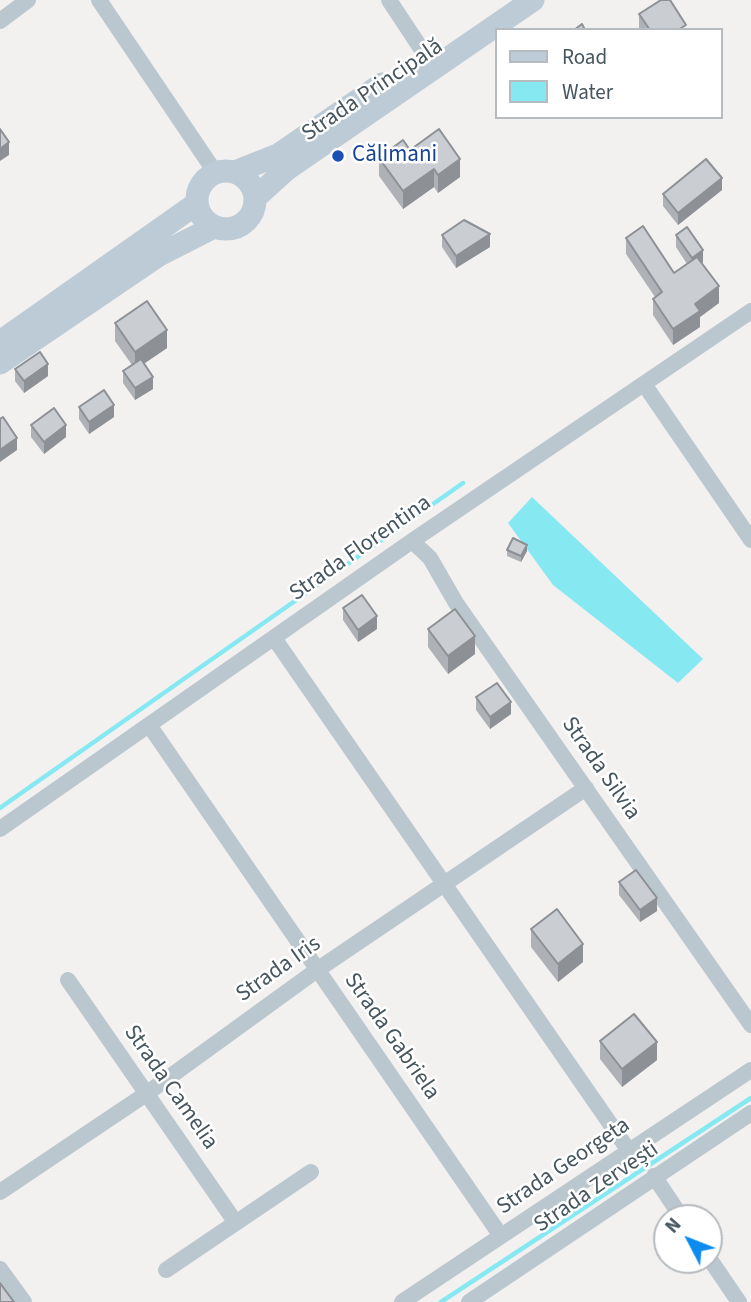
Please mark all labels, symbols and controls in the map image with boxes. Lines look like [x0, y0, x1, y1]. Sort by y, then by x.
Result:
legend [496, 28, 723, 119]
street label: Strada Principală [297, 34, 449, 148]
text: Road [562, 42, 607, 72]
text: Water [562, 77, 613, 107]
place label: Călimani [352, 142, 437, 170]
marker: Călimani [330, 148, 346, 164]
street label: Strada Florentina [285, 490, 437, 608]
street label: Strada Silvia [554, 712, 646, 826]
street label: Strada Iris [231, 931, 327, 1009]
street label: Strada Gabriela [337, 968, 445, 1106]
street label: Strada Camelia [117, 1020, 223, 1156]
street label: Strada Georgeta [492, 1112, 636, 1222]
street label: Strada Zervești [530, 1136, 664, 1240]
north arrow [653, 1204, 723, 1274]
text: N [659, 1212, 688, 1240]

